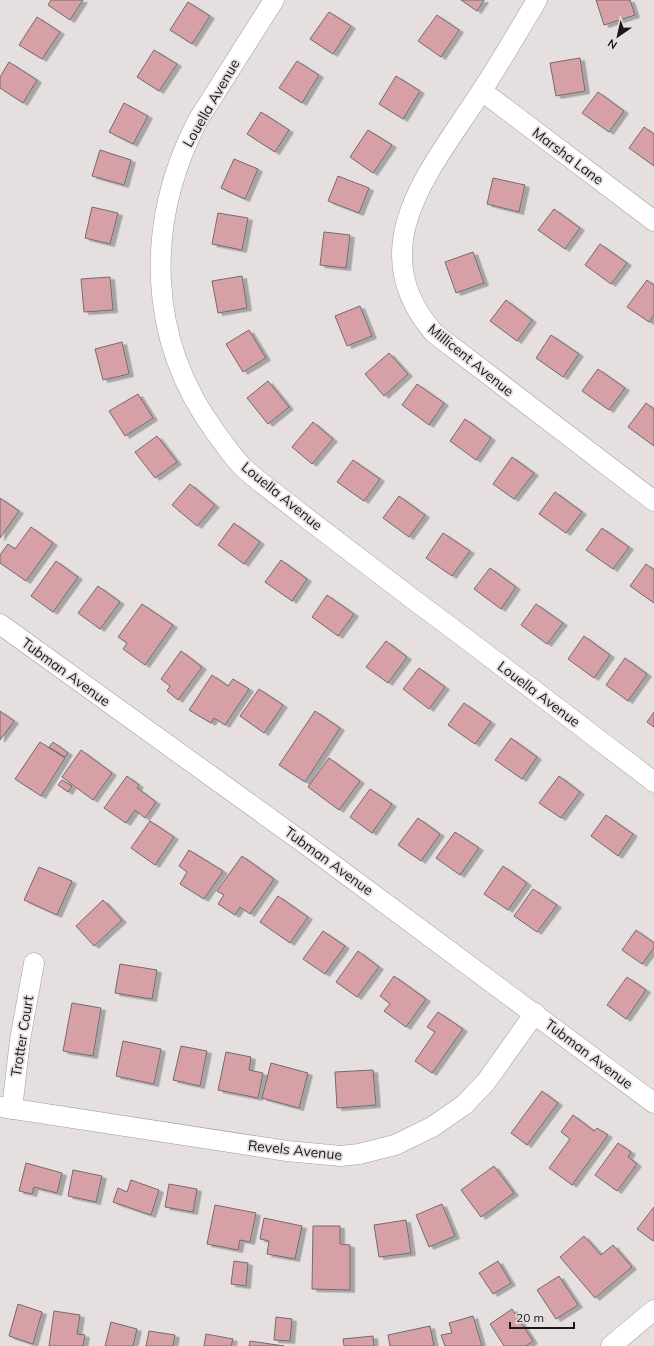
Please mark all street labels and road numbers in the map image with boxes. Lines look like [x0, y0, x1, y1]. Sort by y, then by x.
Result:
street label: Louella Avenue [179, 56, 243, 150]
street label: Marsha Lane [529, 123, 607, 189]
street label: Millicent Avenue [424, 320, 518, 400]
street label: Louella Avenue [238, 458, 326, 534]
street label: Tubman Avenue [18, 634, 114, 710]
street label: Louella Avenue [494, 657, 584, 731]
street label: Tubman Avenue [281, 823, 377, 899]
street label: Trotter Court [7, 994, 37, 1078]
street label: Tubman Avenue [542, 1015, 636, 1093]
street label: Revels Avenue [247, 1136, 343, 1164]

